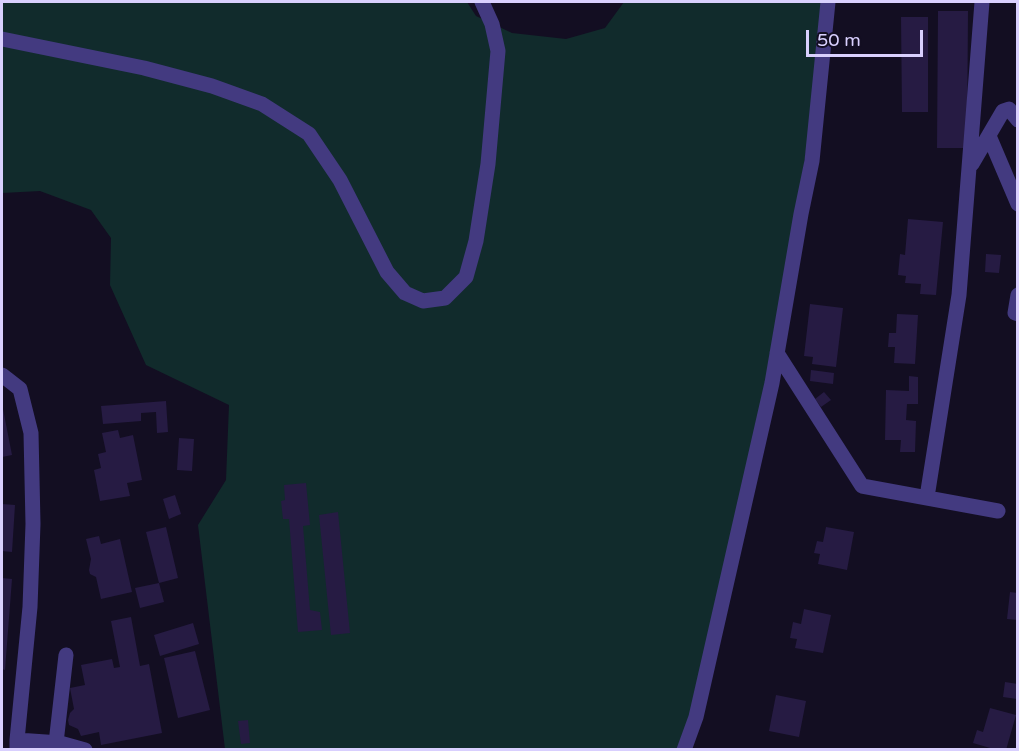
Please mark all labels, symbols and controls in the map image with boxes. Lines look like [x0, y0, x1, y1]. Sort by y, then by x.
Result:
scale bar [809, 18, 926, 56]
text: 50 m [817, 29, 861, 51]

